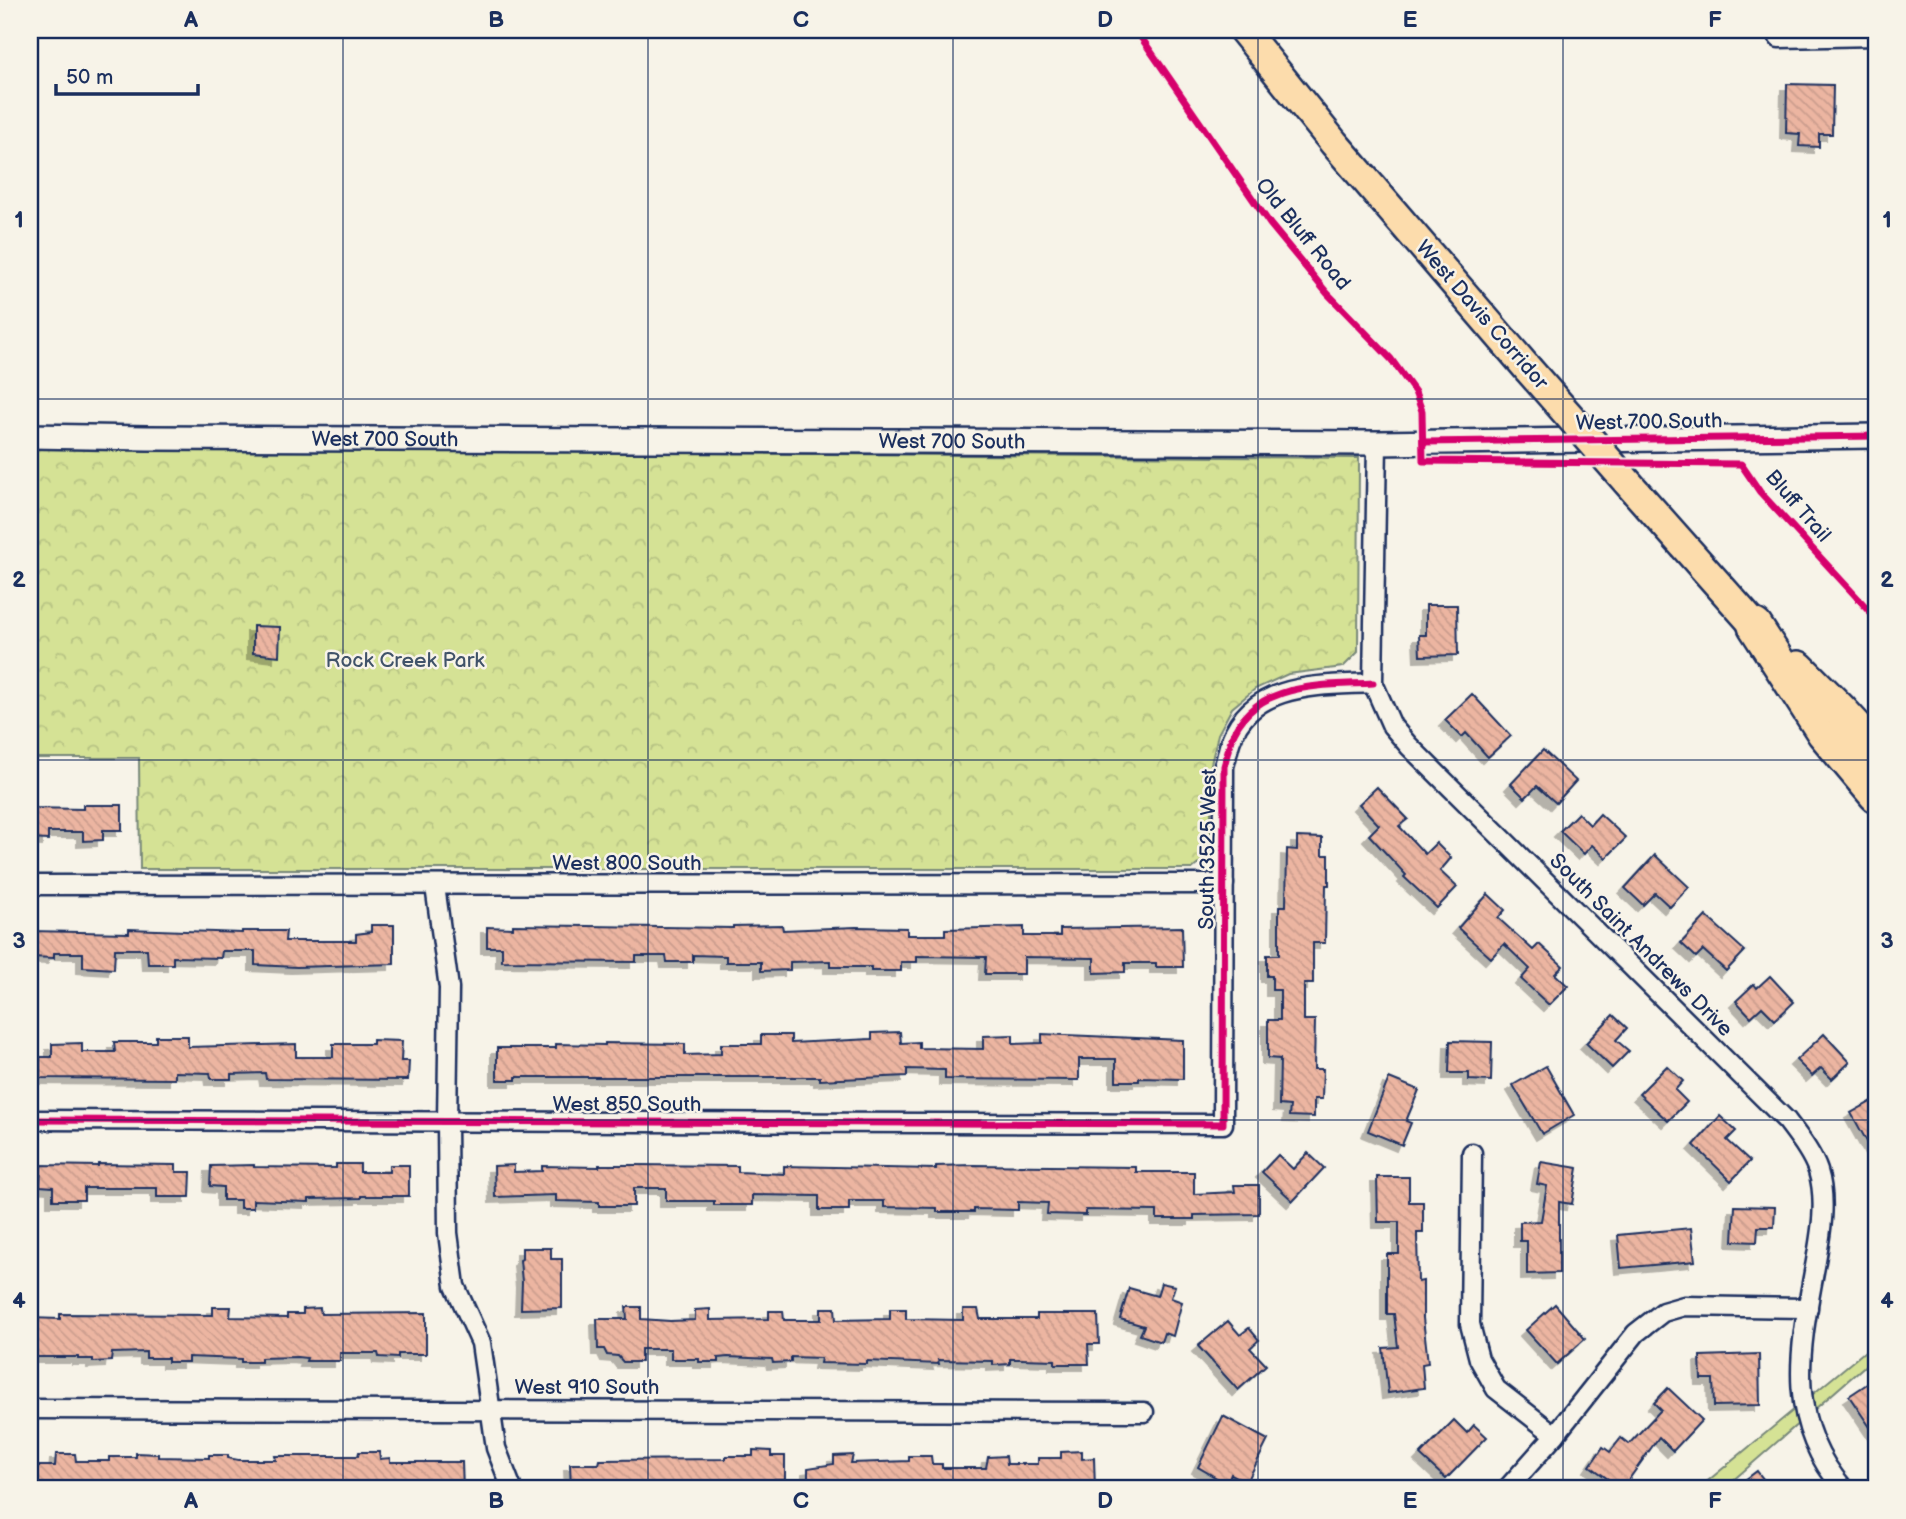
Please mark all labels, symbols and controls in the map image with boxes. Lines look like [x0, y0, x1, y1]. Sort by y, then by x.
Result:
text: A [183, 6, 199, 34]
text: B [488, 6, 504, 34]
text: C [793, 6, 809, 34]
text: D [1097, 6, 1113, 34]
text: E [1403, 6, 1418, 34]
text: F [1708, 6, 1722, 34]
scale bar [56, 52, 198, 96]
text: 50 m [66, 65, 113, 90]
street label: Old Bluff Road [1250, 173, 1356, 295]
text: 1 [14, 206, 24, 234]
text: 1 [1882, 206, 1892, 234]
street label: West Davis Corridor [1410, 235, 1554, 395]
street label: West 700 South [1575, 408, 1723, 436]
street label: West 700 South [311, 426, 458, 452]
street label: West 700 South [878, 428, 1025, 454]
street label: Bluff Trail [1760, 465, 1836, 547]
text: 2 [12, 566, 26, 594]
text: 2 [1880, 566, 1894, 594]
park label: Rock Creek Park [325, 648, 485, 673]
street label: South 3525 West [1194, 768, 1222, 930]
street label: South Saint Andrews Drive [1544, 848, 1738, 1042]
street label: West 800 South [552, 851, 702, 876]
text: 3 [12, 927, 26, 955]
text: 3 [1880, 927, 1894, 955]
street label: West 850 South [553, 1092, 701, 1117]
text: 4 [12, 1287, 26, 1315]
text: 4 [1880, 1287, 1894, 1315]
street label: West 910 South [515, 1375, 659, 1400]
text: A [183, 1487, 199, 1515]
text: B [488, 1487, 504, 1515]
text: C [793, 1487, 809, 1515]
text: D [1097, 1487, 1113, 1515]
text: E [1403, 1487, 1418, 1515]
text: F [1708, 1487, 1722, 1515]

